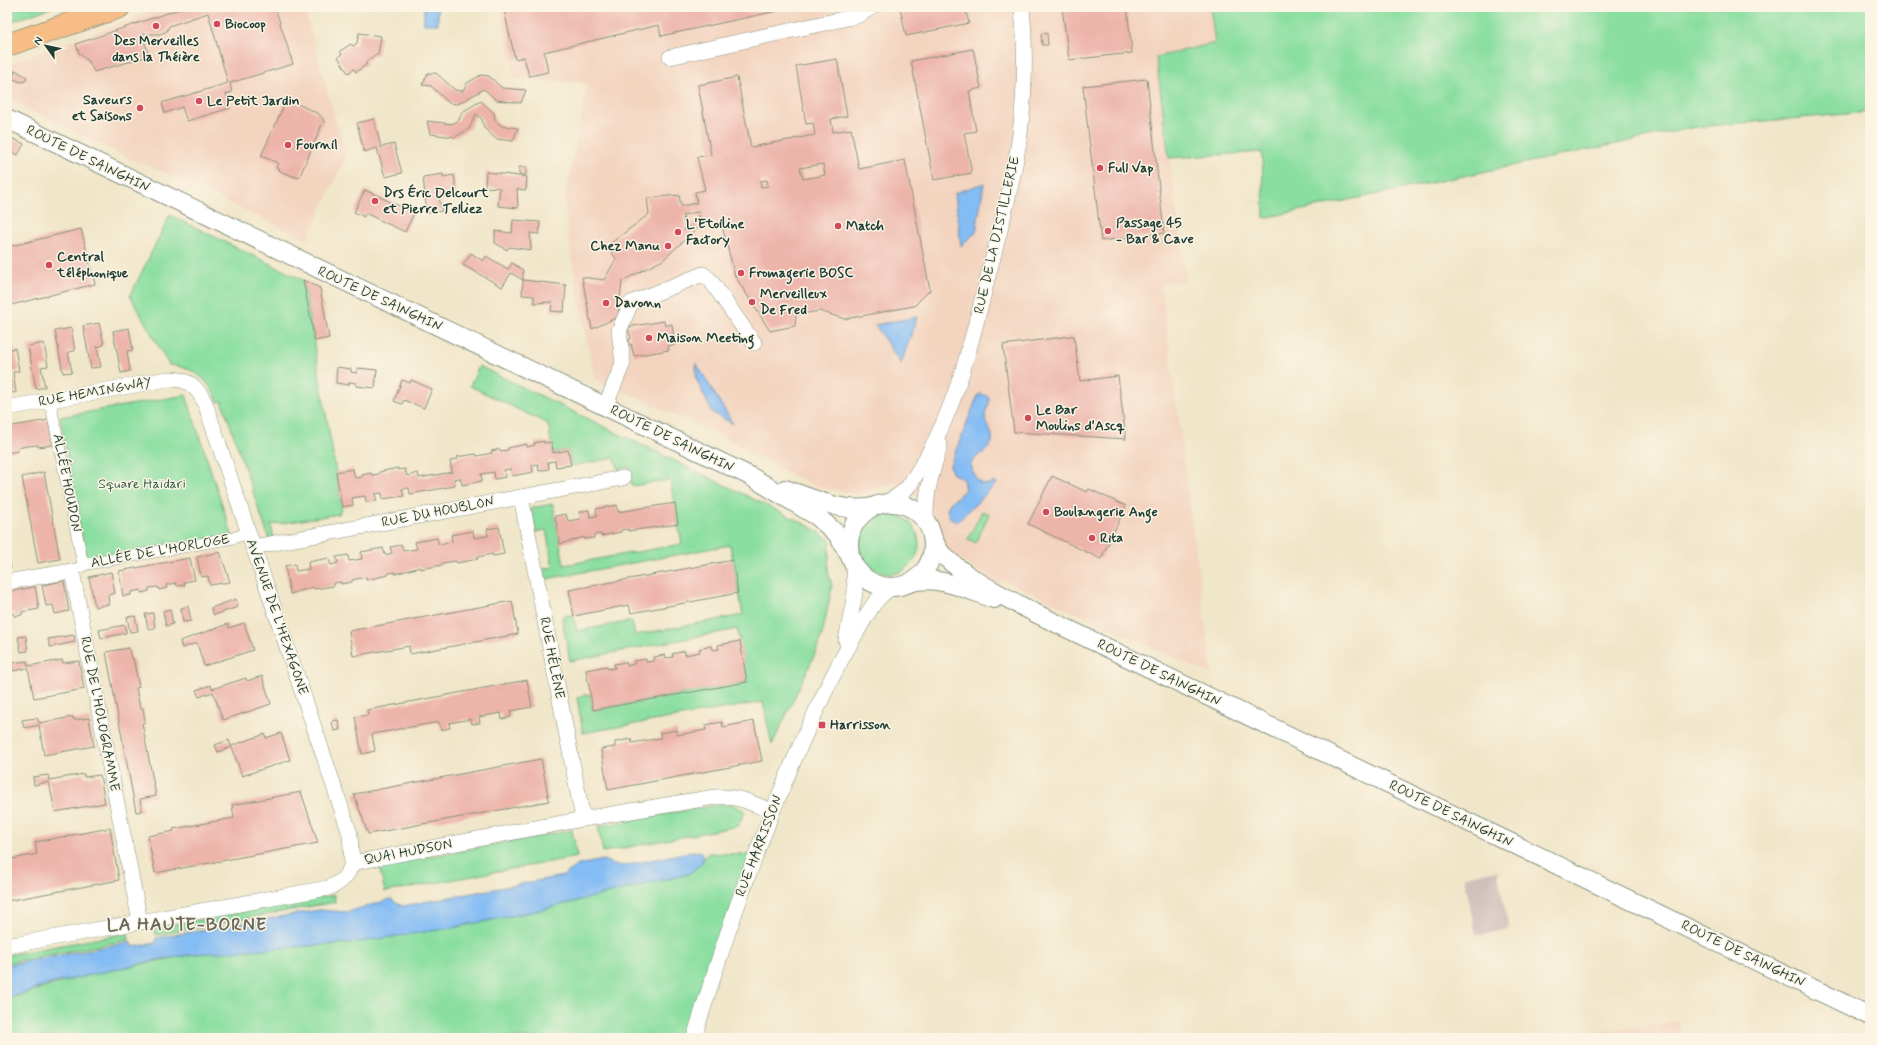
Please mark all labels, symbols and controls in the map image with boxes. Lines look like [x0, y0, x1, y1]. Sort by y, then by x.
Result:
place label: Biocoop [225, 15, 266, 33]
marker: Biocoop [212, 19, 222, 29]
marker: Des Merveilles dans la Théière [151, 21, 161, 31]
north arrow [26, 26, 66, 66]
place label: Des Merveilles dans la Théière [112, 32, 200, 66]
text: N [31, 34, 46, 48]
place label: Saveurs et Saisons [72, 91, 133, 125]
place label: Le Petit Jardin [207, 92, 300, 110]
marker: Le Petit Jardin [194, 96, 204, 106]
marker: Saveurs et Saisons [135, 103, 145, 113]
street label: ROUTE DE SAINGHIN [23, 121, 153, 197]
place label: Fournil [296, 136, 338, 154]
marker: Fournil [283, 140, 293, 150]
street label: RUE DE LA DISTILLERIE [970, 154, 1024, 316]
place label: Full Vap [1108, 159, 1154, 177]
marker: Full Vap [1095, 163, 1105, 173]
place label: Drs Éric Delcourt et Pierre Telliez [383, 184, 489, 218]
marker: Drs Éric Delcourt et Pierre Telliez [370, 196, 380, 206]
place label: Passage 45 - Bar & Cave [1116, 214, 1194, 248]
place label: L'Etoiline Factory [686, 215, 745, 249]
place label: Match [846, 217, 884, 235]
marker: Match [833, 221, 843, 231]
marker: Passage 45 - Bar & Cave [1103, 226, 1113, 236]
marker: L'Etoiline Factory [673, 227, 683, 237]
place label: Chez Manu [590, 237, 660, 255]
marker: Chez Manu [663, 241, 673, 251]
place label: Central téléphonique [56, 248, 129, 282]
marker: Central téléphonique [44, 260, 54, 270]
street label: ROUTE DE SAINGHIN [315, 262, 445, 336]
place label: Fromagerie BOSC [749, 264, 853, 285]
marker: Fromagerie BOSC [736, 268, 746, 278]
place label: Merveilleux De Fred [760, 285, 827, 319]
place label: Davonn [614, 294, 661, 312]
marker: Merveilleux De Fred [747, 297, 757, 307]
marker: Davonn [601, 298, 611, 308]
place label: Maison Meeting [657, 329, 755, 350]
marker: Maison Meeting [644, 333, 654, 343]
street label: RUE HEMINGWAY [37, 373, 153, 411]
street label: ROUTE DE SAINGHIN [607, 401, 737, 477]
place label: Le Bar Moulins d'Ascq [1036, 401, 1125, 435]
marker: Le Bar Moulins d'Ascq [1023, 413, 1033, 423]
street label: ALLÉE HOUDON [49, 432, 85, 534]
park label: Square Haïdari [98, 475, 186, 493]
street label: RUE DU HOUBLON [380, 492, 496, 532]
place label: Boulangerie Ange [1054, 503, 1158, 524]
marker: Boulangerie Ange [1041, 507, 1051, 517]
place label: Rita [1100, 529, 1123, 547]
street label: ALLÉE DE L'HORLOGE [89, 530, 231, 572]
marker: Rita [1087, 533, 1097, 543]
street label: AVENUE DE L'HEXAGONE [242, 537, 312, 697]
street label: RUE HÉLÈNE [535, 616, 569, 700]
street label: RUE DE L'HOLOGRAMME [76, 635, 124, 793]
street label: ROUTE DE SAINGHIN [1094, 635, 1224, 711]
place label: Harrisson [830, 716, 892, 734]
marker: Harrisson [817, 720, 827, 730]
street label: ROUTE DE SAINGHIN [1386, 776, 1516, 852]
street label: RUE HARRISSON [731, 793, 787, 899]
street label: QUAI HUDSON [362, 835, 454, 869]
district label: LA HAUTE-BORNE [107, 913, 267, 937]
street label: ROUTE DE SAINGHIN [1678, 916, 1808, 992]

